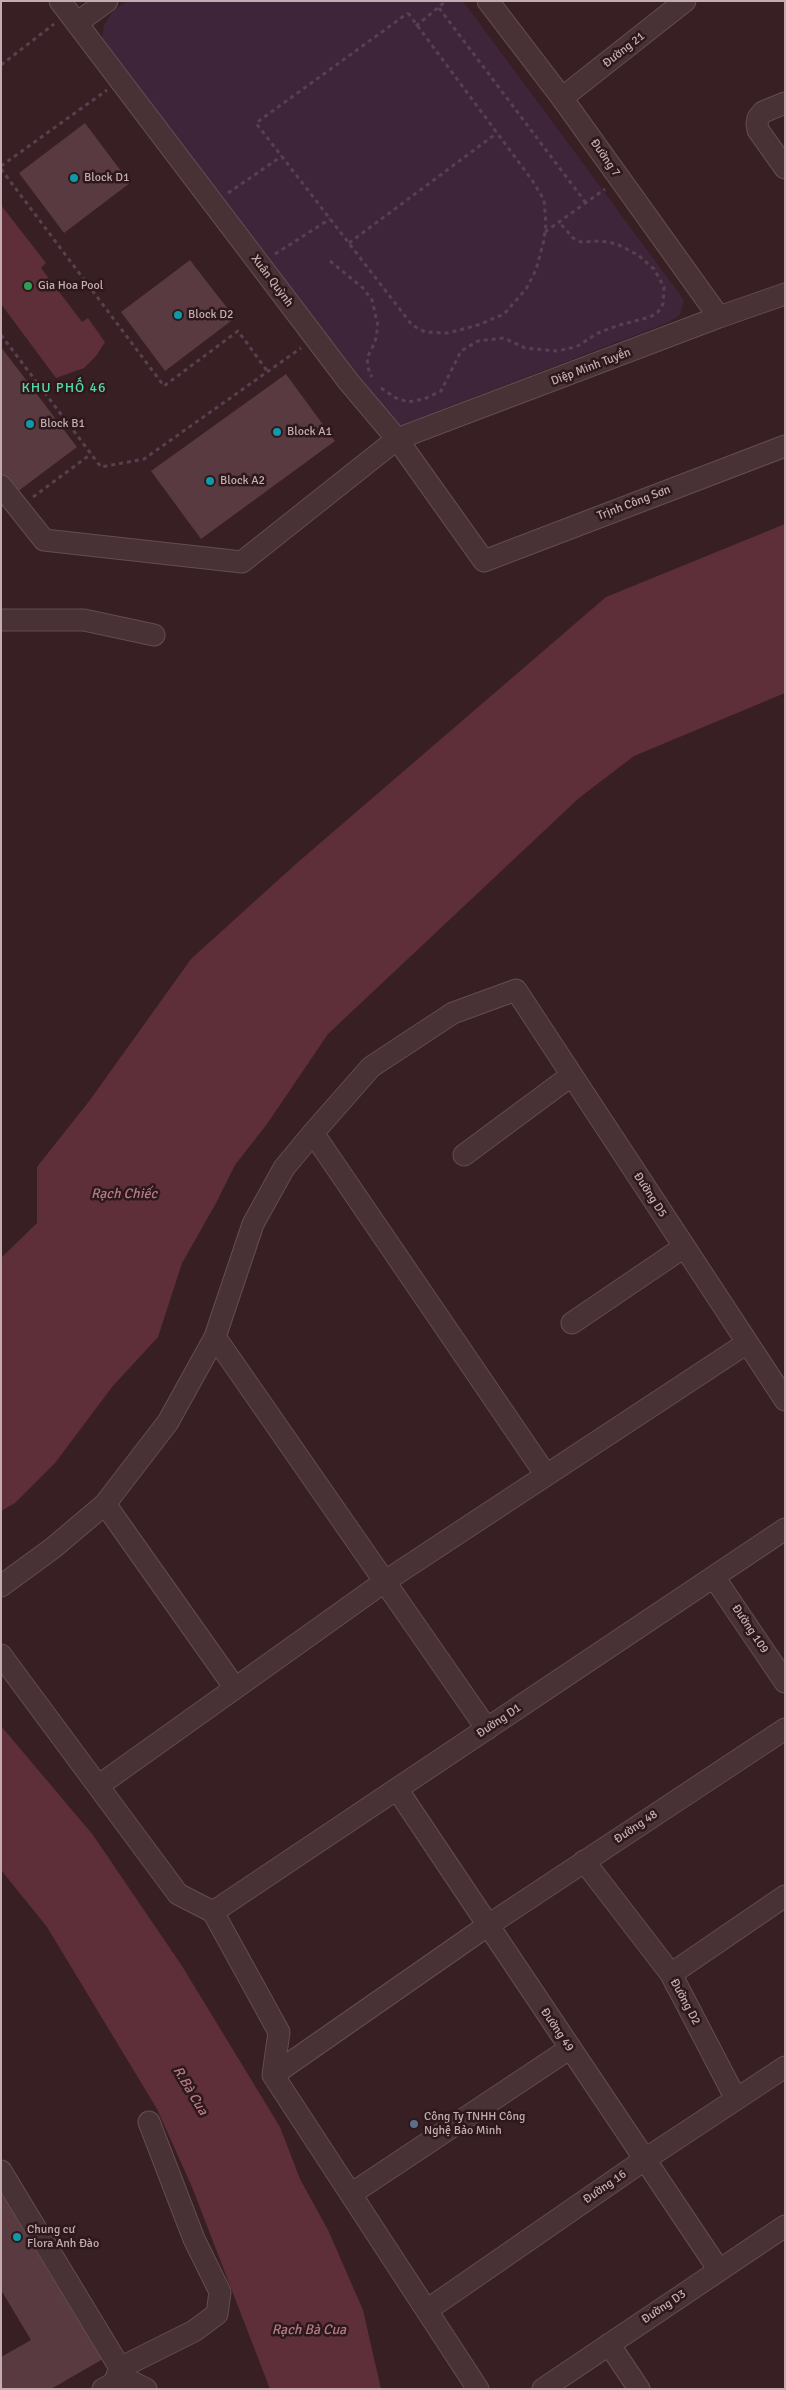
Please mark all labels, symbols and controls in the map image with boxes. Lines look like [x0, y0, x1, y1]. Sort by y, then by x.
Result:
street label: Đường 21 [600, 29, 648, 71]
street label: Đường 7 [587, 136, 623, 180]
place label: Block D1 [84, 171, 129, 185]
marker: Block D1 [68, 172, 80, 184]
street label: Xuân Quỳnh [248, 252, 296, 310]
place label: Gia Hoa Pool [38, 279, 103, 293]
marker: Gia Hoa Pool [22, 280, 34, 292]
place label: Block D2 [188, 308, 233, 322]
marker: Block D2 [172, 309, 184, 321]
street label: Diệp Minh Tuyền [549, 345, 633, 389]
district label: KHU PHỐ 46 [20, 380, 108, 396]
place label: Block B1 [40, 417, 85, 431]
marker: Block B1 [24, 418, 36, 430]
place label: Block A1 [287, 425, 332, 439]
marker: Block A1 [271, 426, 283, 438]
place label: Block A2 [220, 474, 265, 488]
marker: Block A2 [204, 475, 216, 487]
street label: Trịnh Công Sơn [595, 482, 673, 524]
street label: Đường D5 [630, 1170, 670, 1220]
water label: Rạch Chiếc [91, 1186, 157, 1202]
street label: Đường 109 [728, 1602, 772, 1656]
street label: Đường D1 [474, 1701, 524, 1741]
street label: Đường 48 [612, 1807, 660, 1847]
street label: Đường D2 [667, 1976, 703, 2028]
street label: Đường 49 [537, 2006, 577, 2054]
water label: R.Bà Cua [169, 2064, 211, 2118]
place label: Công Ty TNHH Công Nghệ Bảo Minh [424, 2110, 525, 2138]
marker: Công Ty TNHH Công Nghệ Bảo Minh [408, 2118, 420, 2130]
street label: Đường 16 [581, 2167, 629, 2207]
place label: Chung cư Flora Anh Đào [27, 2223, 99, 2251]
marker: Chung cư Flora Anh Đào [11, 2231, 23, 2243]
street label: Đường D3 [639, 2287, 689, 2327]
water label: Rạch Bà Cua [272, 2322, 346, 2338]

